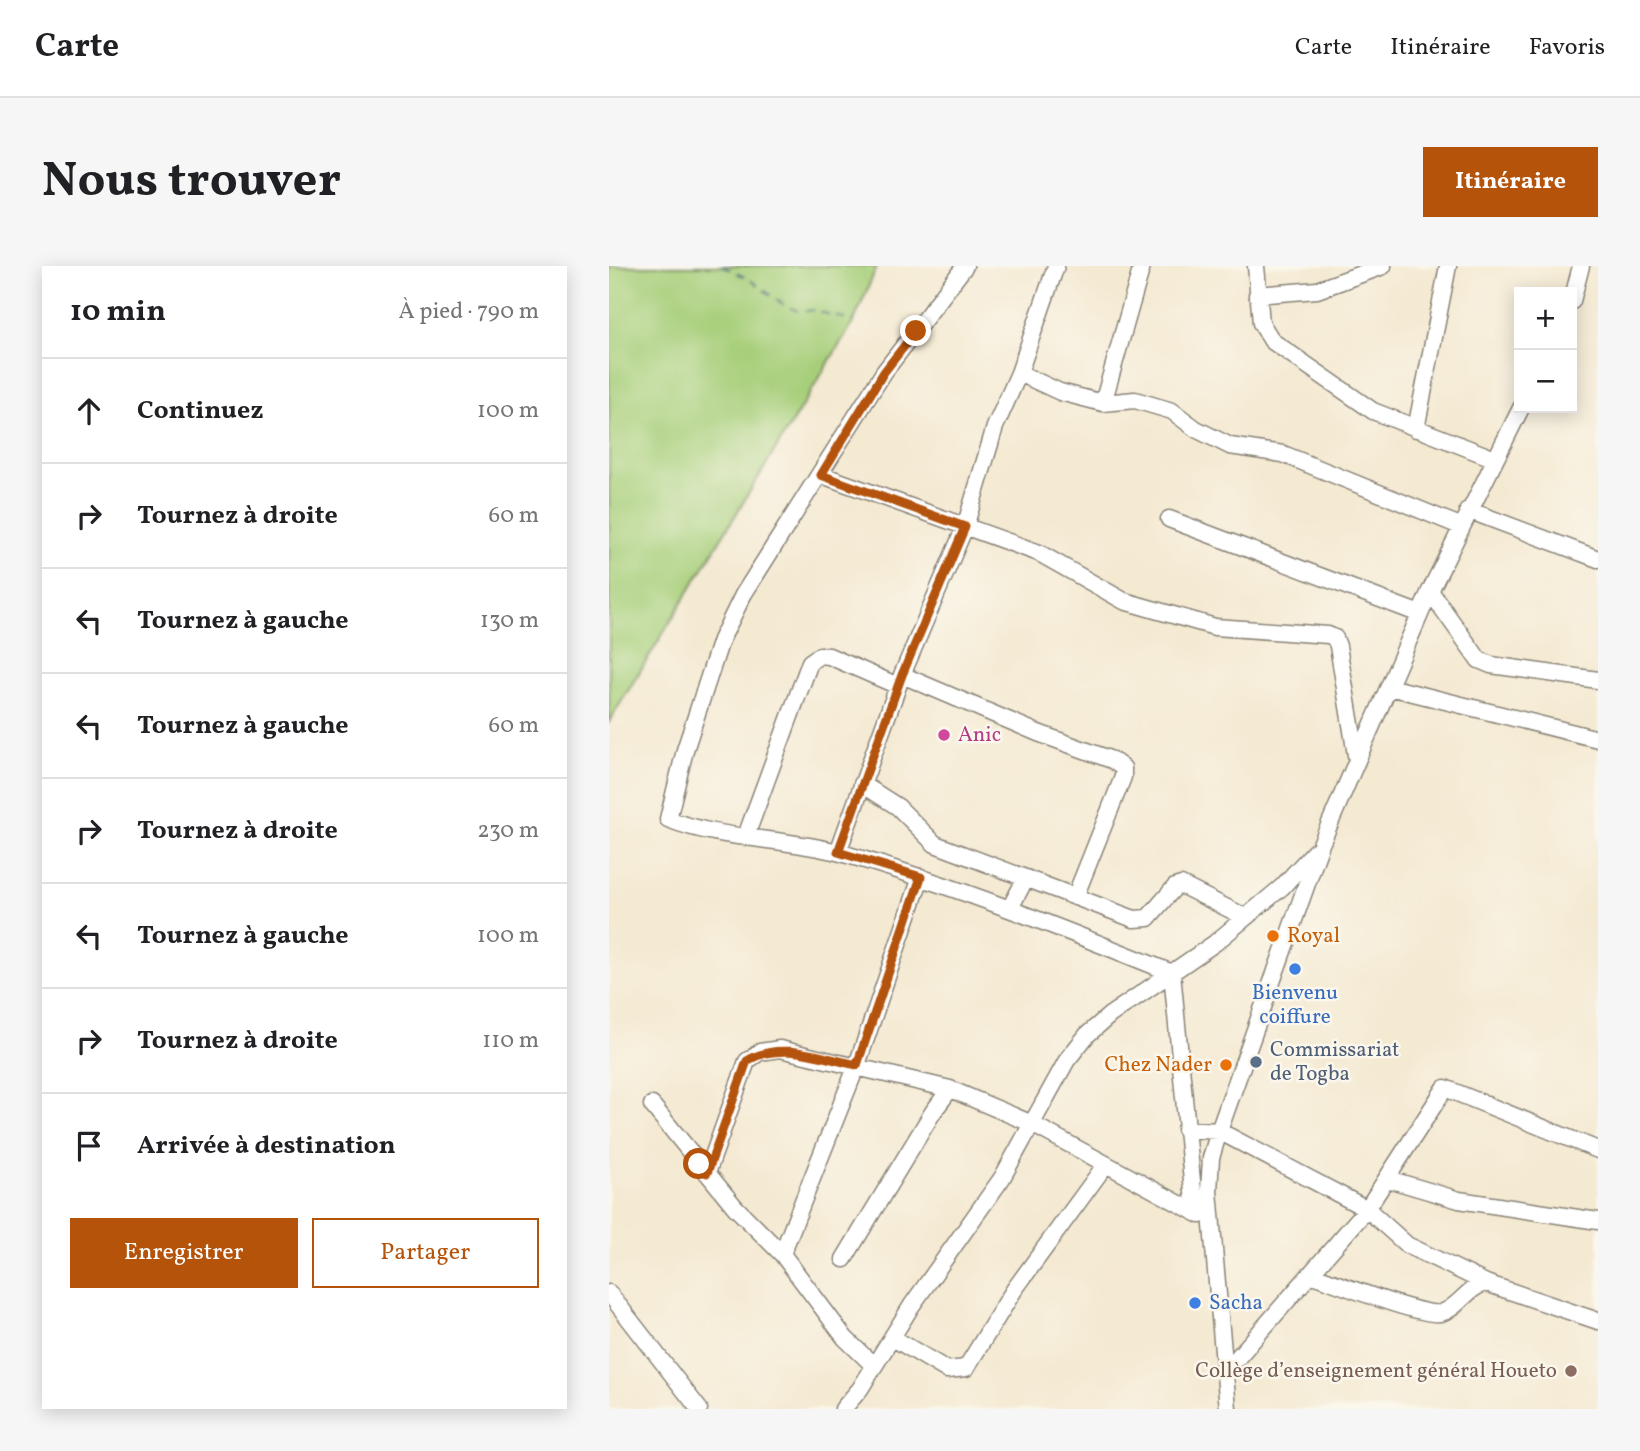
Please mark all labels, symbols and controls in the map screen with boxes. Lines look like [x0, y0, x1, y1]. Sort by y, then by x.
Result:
text: Carte [35, 25, 119, 71]
text: Carte [1295, 31, 1352, 65]
text: Itinéraire [1390, 31, 1491, 65]
text: Favoris [1529, 31, 1605, 65]
button: Itinéraire [1423, 147, 1598, 217]
text: Nous trouver [42, 148, 341, 217]
map controls [1514, 287, 1577, 413]
button: + [1514, 287, 1577, 350]
text: 10 min [70, 291, 166, 333]
text: À pied · 790 m [398, 296, 539, 328]
route end [900, 315, 931, 346]
button: − [1514, 350, 1577, 413]
icon: ahead [70, 392, 108, 430]
text: Continuez [137, 393, 263, 429]
text: 100 m [477, 395, 539, 427]
icon: right [70, 497, 108, 535]
text: Tournez à droite [137, 498, 338, 534]
text: 60 m [489, 500, 539, 532]
icon: left [70, 602, 108, 640]
text: Tournez à gauche [137, 603, 349, 639]
text: 130 m [480, 605, 539, 637]
icon: left [70, 707, 108, 745]
text: Tournez à gauche [137, 708, 349, 744]
text: 60 m [489, 710, 539, 742]
place label: Anic [958, 721, 1001, 750]
marker: Anic [936, 727, 952, 743]
icon: right [70, 812, 108, 850]
text: Tournez à droite [137, 813, 338, 849]
text: 230 m [477, 815, 539, 847]
icon: left [70, 917, 108, 955]
text: Tournez à gauche [137, 918, 349, 954]
text: 100 m [477, 920, 539, 952]
place label: Royal [1287, 922, 1340, 951]
marker: Royal [1265, 928, 1281, 944]
marker: Bienvenu coiffure [1287, 961, 1303, 977]
place label: Bienvenu coiffure [1252, 979, 1338, 1032]
icon: right [70, 1022, 108, 1060]
text: Tournez à droite [137, 1023, 338, 1059]
text: 110 m [482, 1025, 539, 1057]
place label: Commissariat de Togba [1270, 1036, 1399, 1089]
place label: Chez Nader [1104, 1051, 1212, 1080]
marker: Commissariat de Togba [1248, 1054, 1264, 1070]
marker: Chez Nader [1218, 1057, 1234, 1073]
icon: arrive [70, 1127, 108, 1165]
text: Arrivée à destination [137, 1128, 396, 1164]
route start [683, 1148, 714, 1179]
button: Enregistrer [70, 1218, 298, 1288]
button: Partager [312, 1218, 539, 1288]
place label: Sacha [1209, 1289, 1263, 1318]
marker: Sacha [1187, 1295, 1203, 1311]
place label: Collège d’enseignement général Houeto [1195, 1357, 1557, 1386]
marker: Collège d’enseignement général Houeto [1563, 1363, 1579, 1379]

